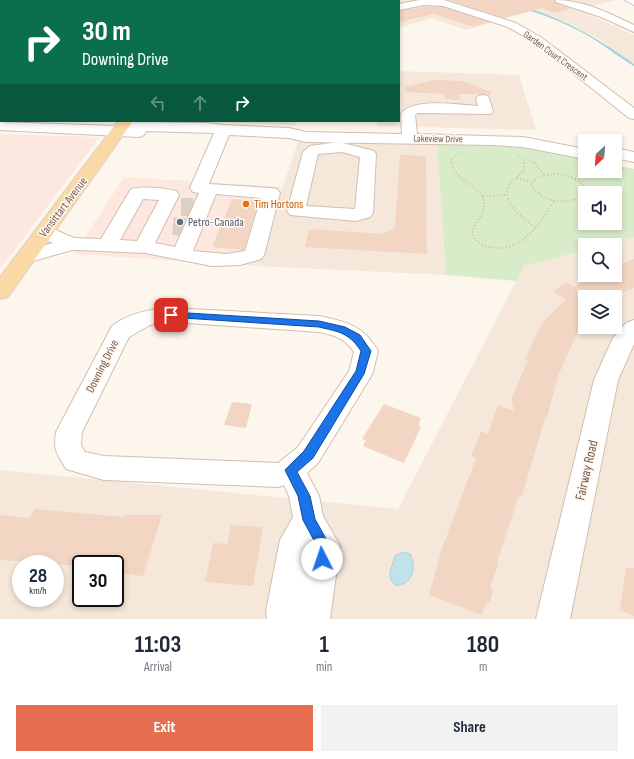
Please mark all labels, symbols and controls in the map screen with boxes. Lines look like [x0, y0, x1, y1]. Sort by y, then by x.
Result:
text: 30 m [82, 15, 131, 48]
icon: right [16, 16, 68, 68]
street label: Garden Court Crescent [521, 28, 590, 83]
text: Downing Drive [82, 49, 169, 70]
icon: left [147, 92, 169, 114]
icon: ahead [189, 92, 211, 114]
icon: right [231, 92, 253, 114]
street label: Lakeview Drive [413, 133, 463, 145]
north arrow [578, 134, 622, 178]
map controls [578, 134, 622, 334]
street label: Vansittart Avenue [36, 174, 91, 240]
button: sound [578, 186, 622, 230]
place label: Tim Hortons [254, 197, 303, 212]
marker: Tim Hortons [241, 199, 251, 209]
place label: Petro-Canada [188, 215, 244, 230]
marker: Petro-Canada [175, 217, 185, 227]
button: search [578, 238, 622, 282]
button: layers [578, 290, 622, 334]
pin [154, 298, 188, 332]
icon: arrive [160, 304, 182, 326]
street label: Downing Drive [83, 337, 122, 395]
street label: Fairway Road [571, 438, 602, 502]
position arrow [301, 538, 343, 580]
speed limit sign: 30 [72, 555, 124, 607]
text: 28 [29, 564, 47, 588]
text: km/h [29, 585, 47, 597]
text: 11:03 [135, 630, 181, 659]
text: 1 [319, 630, 329, 659]
text: 180 [467, 630, 499, 659]
text: Arrival [144, 659, 172, 675]
text: min [316, 659, 332, 675]
text: m [479, 659, 487, 675]
button: Exit [16, 705, 313, 751]
button: Share [321, 705, 618, 751]

